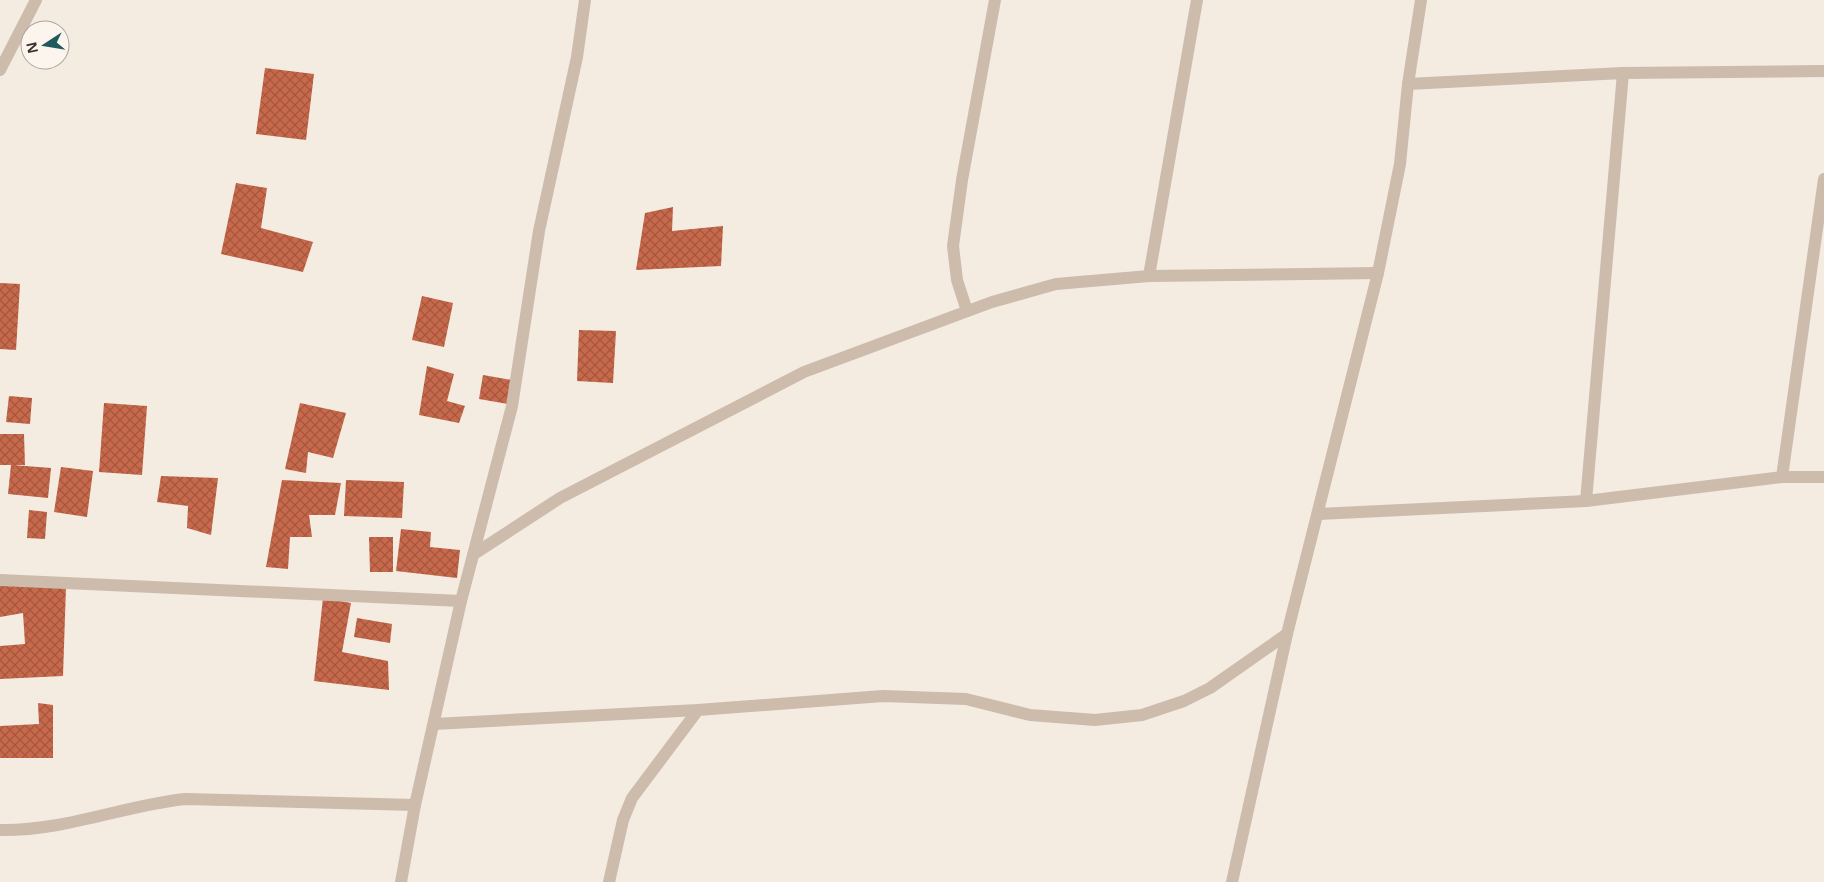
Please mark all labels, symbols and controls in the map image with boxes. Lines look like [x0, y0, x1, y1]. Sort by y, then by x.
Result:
north arrow [20, 20, 70, 70]
text: N [21, 40, 42, 55]

